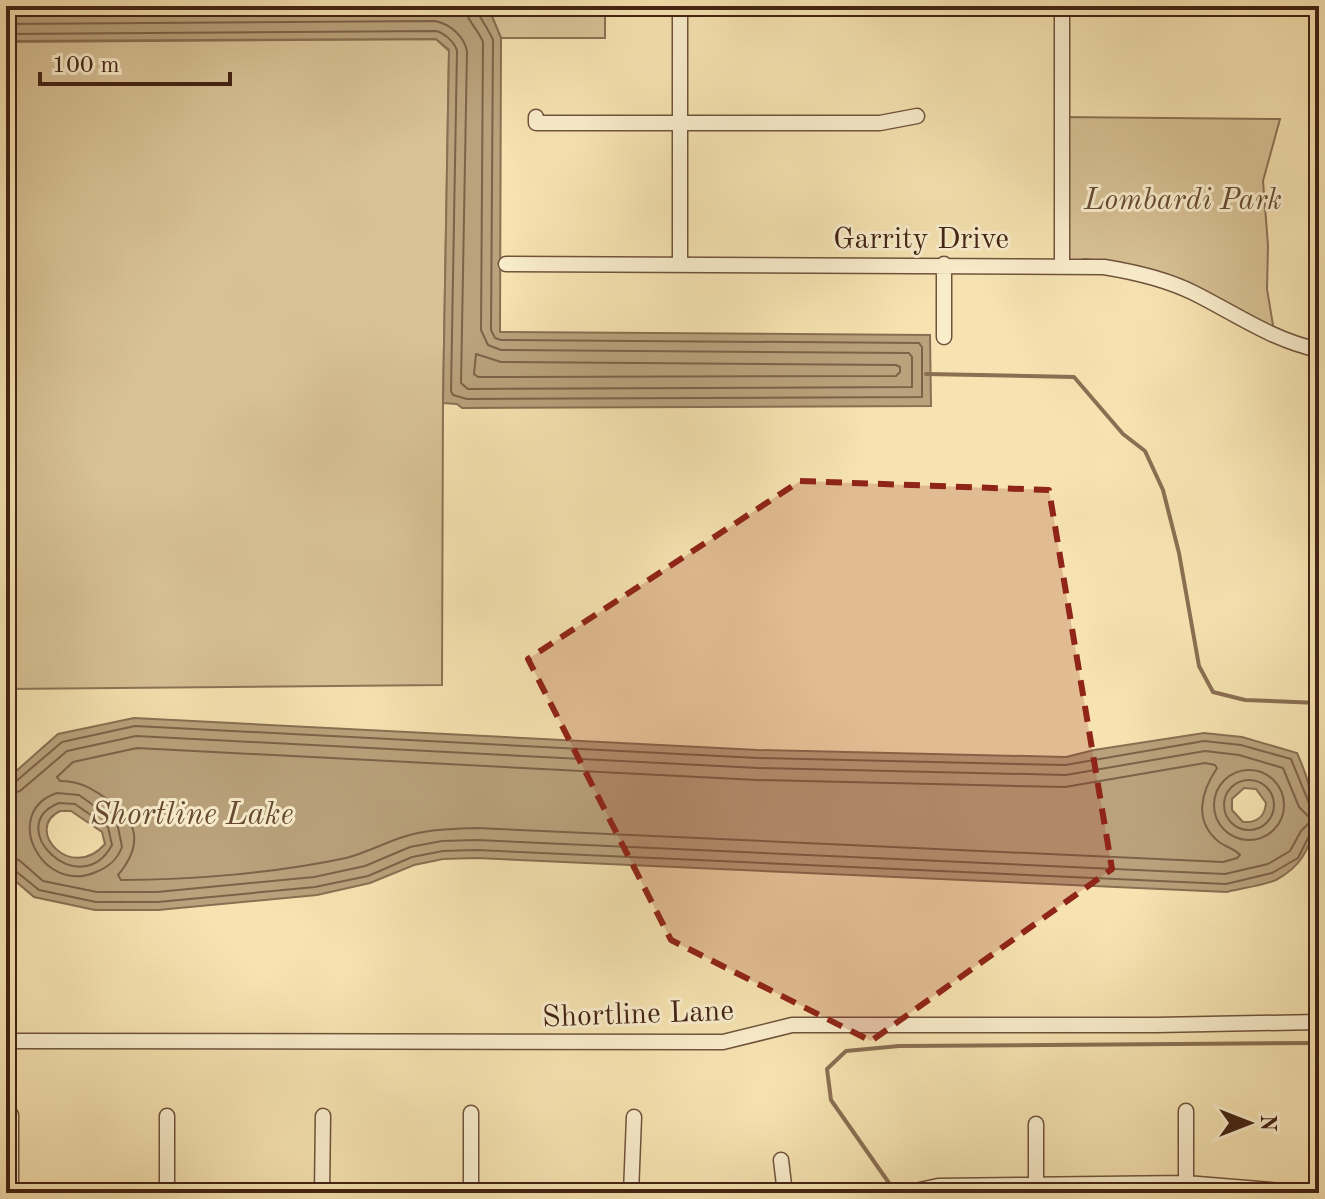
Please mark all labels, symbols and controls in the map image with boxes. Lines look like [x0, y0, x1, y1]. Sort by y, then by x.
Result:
scale bar [40, 36, 230, 86]
text: 100 m [52, 54, 120, 78]
park label: Lombardi Park [1083, 186, 1282, 216]
street label: Garrity Drive [833, 225, 1009, 255]
water label: Shortline Lake [90, 800, 294, 832]
street label: Shortline Lane [542, 997, 735, 1033]
north arrow [1209, 1083, 1289, 1163]
text: N [1256, 1115, 1278, 1132]

